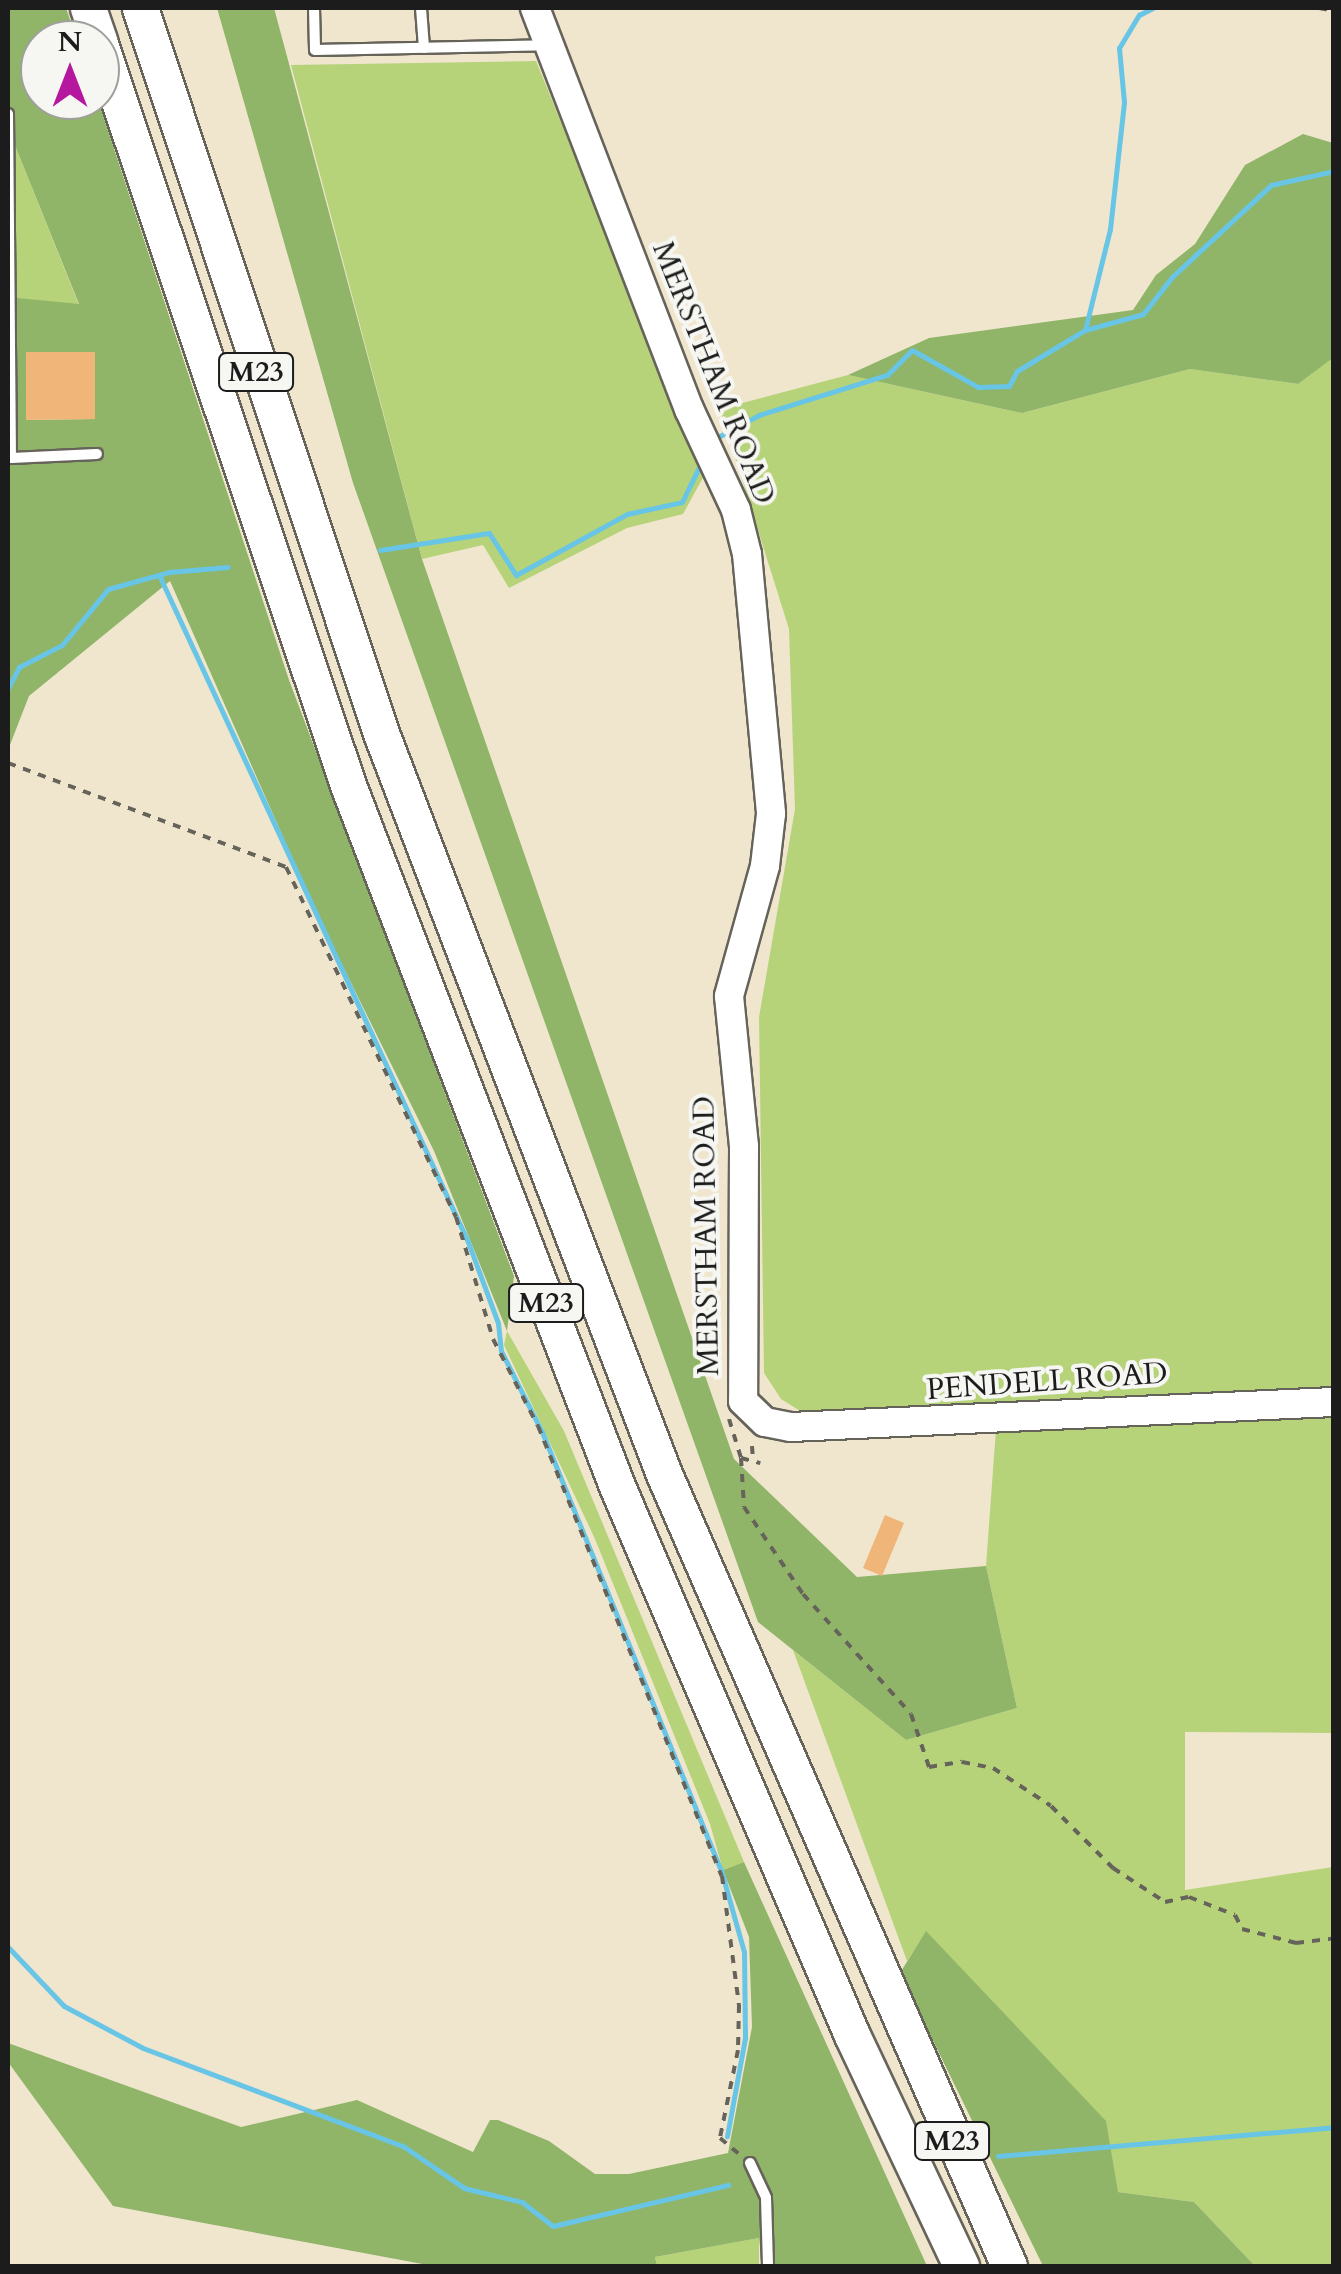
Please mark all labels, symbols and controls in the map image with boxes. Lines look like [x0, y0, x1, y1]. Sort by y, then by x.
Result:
north arrow [20, 20, 120, 120]
text: N [58, 23, 82, 61]
street label: MERSTHAM ROAD [644, 237, 782, 509]
road number: M23 [216, 349, 296, 395]
street label: MERSTHAM ROAD [687, 1096, 727, 1376]
road number: M23 [506, 1280, 586, 1326]
street label: PENDELL ROAD [925, 1356, 1169, 1408]
road number: M23 [912, 2118, 992, 2164]

